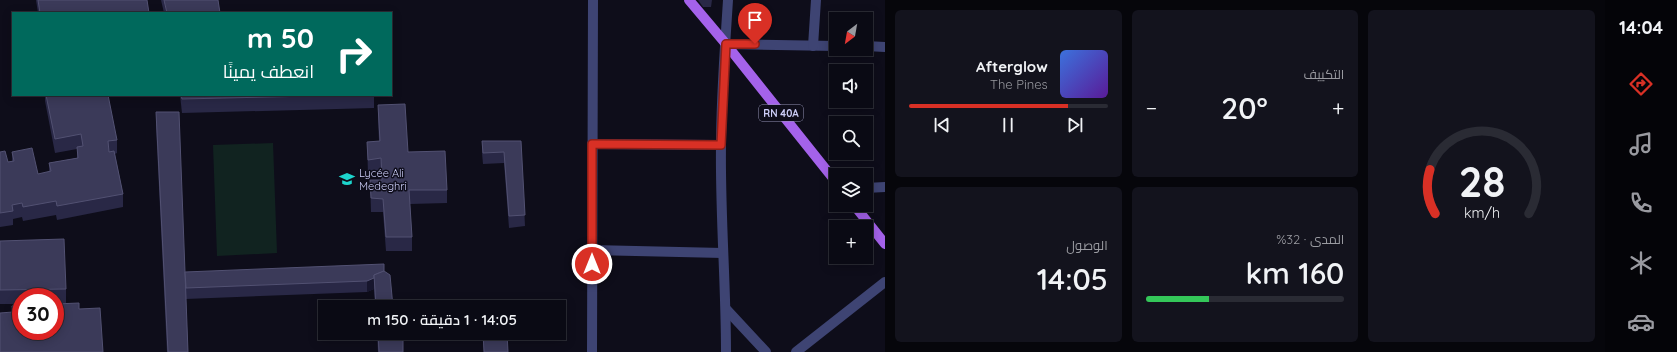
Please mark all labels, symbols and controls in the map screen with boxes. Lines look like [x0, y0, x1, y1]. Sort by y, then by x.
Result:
pin [738, 3, 772, 44]
icon: arrive [744, 9, 766, 31]
north arrow [829, 12, 873, 56]
map controls [829, 12, 873, 264]
text: 14:04 [1619, 16, 1663, 39]
text: 50 m [247, 20, 314, 55]
icon: right [328, 28, 380, 80]
text: Afterglow [976, 57, 1048, 76]
text: انعطف يمينًا [223, 60, 314, 83]
button: sound [829, 64, 873, 108]
text: التكييف [1304, 66, 1344, 82]
icon: directions [1627, 70, 1655, 98]
text: The Pines [990, 76, 1048, 92]
text: 20° [1221, 89, 1268, 127]
text: − [1146, 94, 1157, 122]
text: + [1332, 94, 1344, 122]
road number: RN 40A [759, 105, 803, 121]
icon: previous [931, 114, 953, 136]
icon: pause [997, 114, 1019, 136]
icon: next [1064, 114, 1086, 136]
button: search [829, 116, 873, 160]
icon: music [1627, 130, 1655, 158]
text: 28 [1458, 155, 1505, 207]
place label: Lycée Ali Medeghri [359, 166, 407, 193]
button: layers [829, 168, 873, 212]
school or university icon: Lycée Ali Medeghri [338, 170, 356, 188]
icon: phone [1627, 189, 1655, 217]
text: km/h [1464, 204, 1500, 222]
button: + [829, 220, 873, 264]
text: المدى · 32% [1276, 231, 1344, 247]
text: الوصول [1066, 237, 1108, 253]
position arrow [571, 243, 613, 285]
icon: climate [1627, 249, 1655, 277]
text: 160 km [1246, 254, 1344, 292]
text: 14:05 [1037, 260, 1108, 298]
speed limit sign: 30 [12, 288, 64, 340]
icon: car [1627, 308, 1655, 336]
text: 14:05 · 1 دقيقة · 150 m [367, 310, 517, 329]

